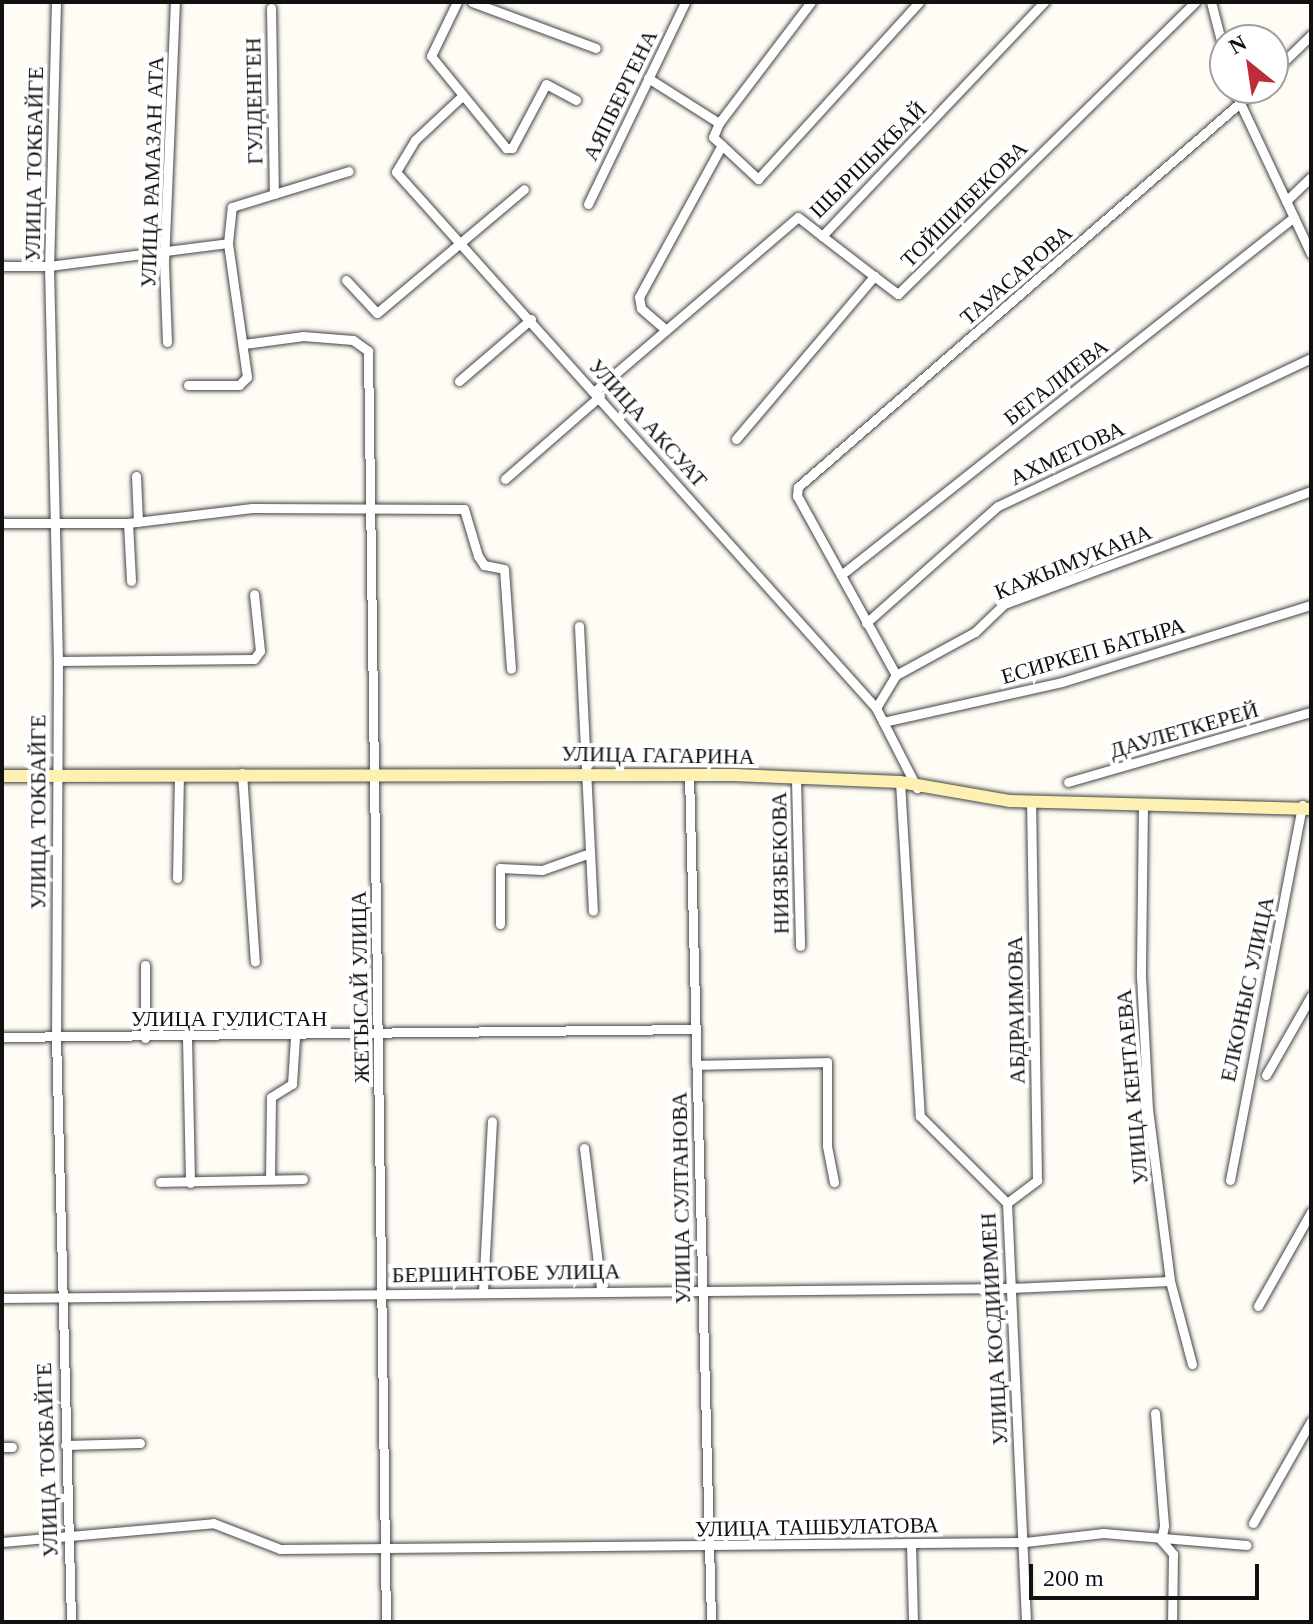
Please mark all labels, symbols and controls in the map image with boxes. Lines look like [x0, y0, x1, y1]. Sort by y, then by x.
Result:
north arrow [1209, 24, 1289, 104]
street label: АЯПБЕРГЕНА [577, 25, 663, 165]
text: N [1225, 30, 1251, 59]
street label: ГУЛДЕНГЕН [240, 37, 268, 165]
street label: УЛИЦА РАМАЗАН АТА [135, 56, 169, 288]
street label: УЛИЦА ТОКБАЙГЕ [19, 66, 49, 262]
street label: ШЫРШЫКБАЙ [804, 96, 932, 224]
street label: ТОЙШИБЕКОВА [895, 135, 1033, 273]
street label: ТАУАСАРОВА [955, 219, 1077, 331]
street label: БЕГАЛИЕВА [998, 333, 1114, 431]
street label: УЛИЦА АКСУАТ [583, 353, 713, 493]
street label: АХМЕТОВА [1006, 415, 1128, 491]
street label: КАЖЫМУКАНА [991, 518, 1155, 606]
street label: ЕСИРКЕП БАТЫРА [998, 612, 1188, 690]
street label: ДАУЛЕТКЕРЕЙ [1107, 696, 1261, 764]
street label: УЛИЦА ТОКБАЙГЕ [25, 714, 51, 910]
street label: УЛИЦА ГАГАРИНА [561, 740, 755, 770]
street label: НИЯЗБЕКОВА [766, 791, 794, 935]
street label: ЖЕТЫСАЙ УЛИЦА [345, 891, 375, 1083]
street label: ЕЛКОНЫС УЛИЦА [1214, 894, 1280, 1084]
street label: АБДРАИМОВА [1002, 936, 1030, 1084]
street label: УЛИЦА КЕНТАЕВА [1110, 988, 1154, 1186]
street label: УЛИЦА ГУЛИСТАН [131, 1006, 327, 1032]
street label: УЛИЦА СУЛТАНОВА [666, 1091, 696, 1305]
street label: УЛИЦА КОСДИИРМЕН [975, 1212, 1013, 1446]
street label: БЕРШИНТОБЕ УЛИЦА [392, 1258, 620, 1288]
street label: УЛИЦА ТОКБАЙГЕ [30, 1362, 64, 1558]
street label: УЛИЦА ТАШБУЛАТОВА [695, 1512, 939, 1542]
scale bar [1033, 1548, 1263, 1598]
text: 200 m [1043, 1565, 1104, 1591]

